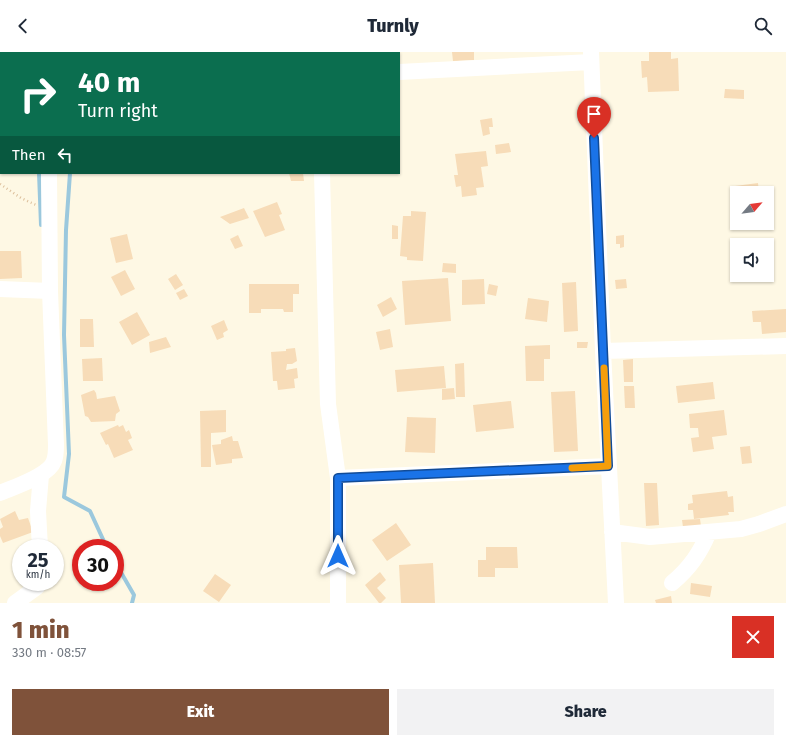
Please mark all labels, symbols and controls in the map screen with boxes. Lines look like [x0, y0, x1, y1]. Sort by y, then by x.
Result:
icon: back [12, 15, 34, 37]
text: Turnly [367, 15, 419, 37]
icon: search [752, 15, 774, 37]
text: 40 m [78, 66, 141, 99]
icon: right [12, 68, 64, 120]
pin [577, 97, 611, 138]
text: Turn right [78, 100, 158, 122]
icon: arrive [583, 103, 605, 125]
icon: left [54, 144, 76, 166]
text: Then [12, 146, 46, 164]
north arrow [730, 186, 774, 230]
map controls [730, 186, 774, 282]
button: sound [730, 238, 774, 282]
position arrow [317, 535, 359, 577]
speed limit sign: 30 [72, 539, 124, 591]
text: 25 [27, 548, 49, 572]
text: km/h [26, 569, 50, 581]
text: 1 min [12, 616, 70, 644]
button: close [732, 616, 774, 658]
text: 330 m · 08:57 [12, 645, 86, 660]
button: Exit [12, 689, 389, 735]
button: Share [397, 689, 774, 735]

